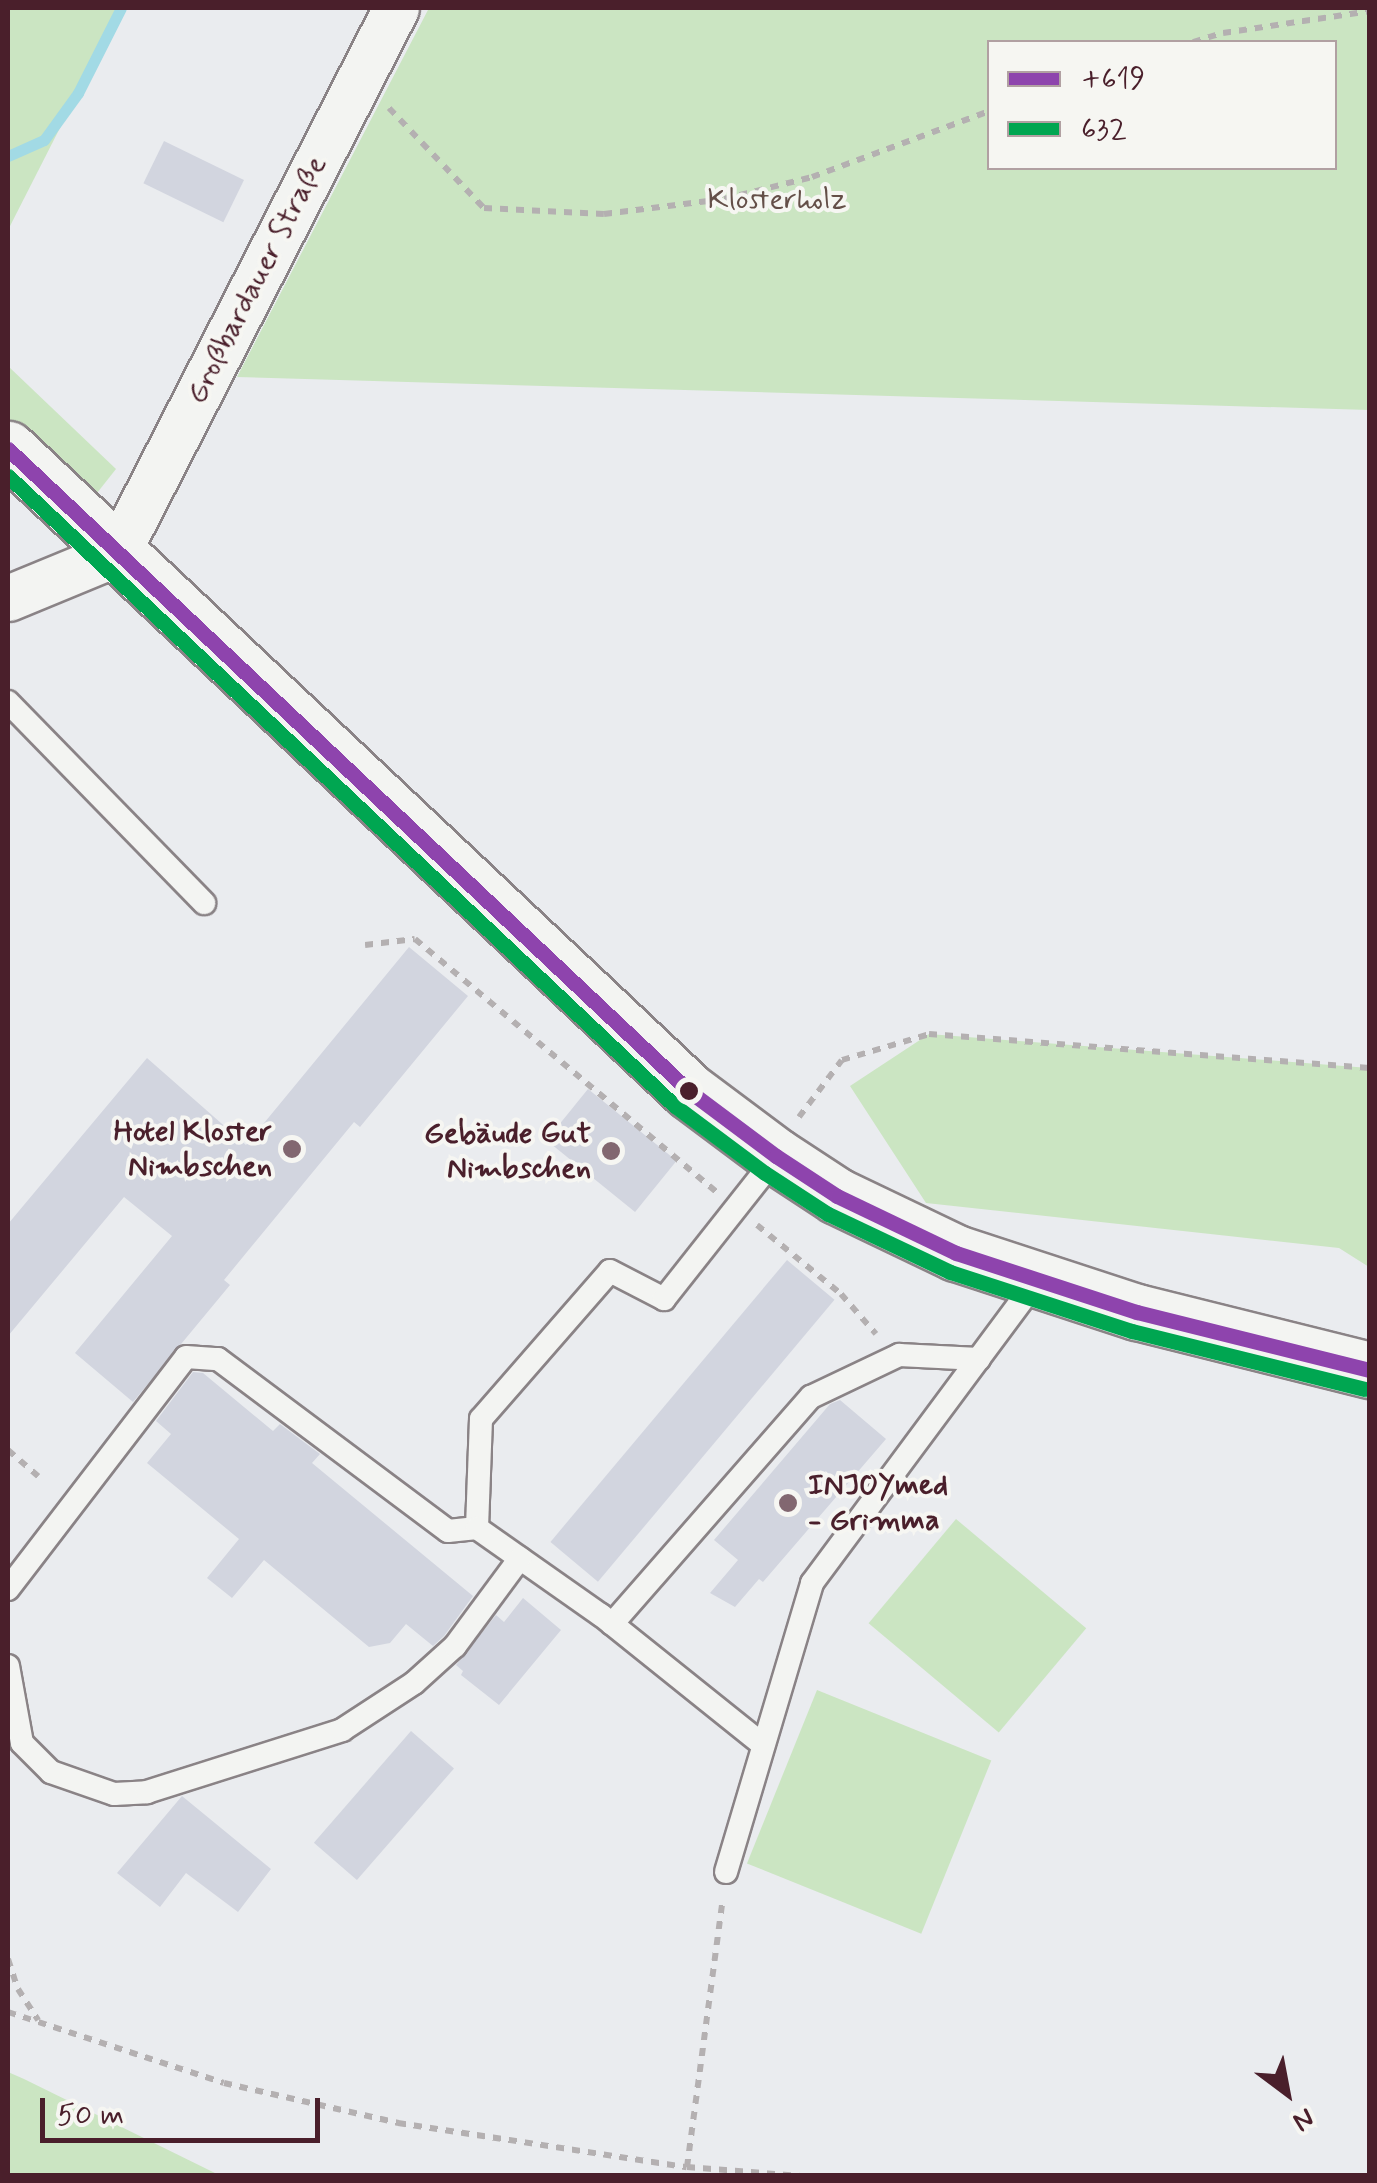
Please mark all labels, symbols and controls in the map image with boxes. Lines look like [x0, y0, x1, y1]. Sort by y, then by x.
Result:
legend [987, 40, 1337, 170]
text: +619 [1081, 60, 1145, 99]
text: 632 [1081, 110, 1127, 149]
street label: Großbardauer Straße [179, 150, 335, 410]
park label: Klosterholz [707, 182, 847, 218]
unlabelled marker [679, 1081, 699, 1101]
place label: Hotel Kloster Nimbschen [113, 1114, 272, 1184]
place label: Gebäude Gut Nimbschen [430, 1116, 591, 1186]
marker: Hotel Kloster Nimbschen [281, 1138, 303, 1160]
marker: Gebäude Gut Nimbschen [600, 1140, 622, 1162]
place label: INJOYmed - Grimma [808, 1468, 948, 1538]
marker: INJOYmed - Grimma [777, 1492, 799, 1514]
north arrow [1237, 2043, 1337, 2143]
scale bar [45, 2078, 325, 2140]
text: 50 m [57, 2096, 124, 2135]
text: N [1285, 2098, 1321, 2139]

